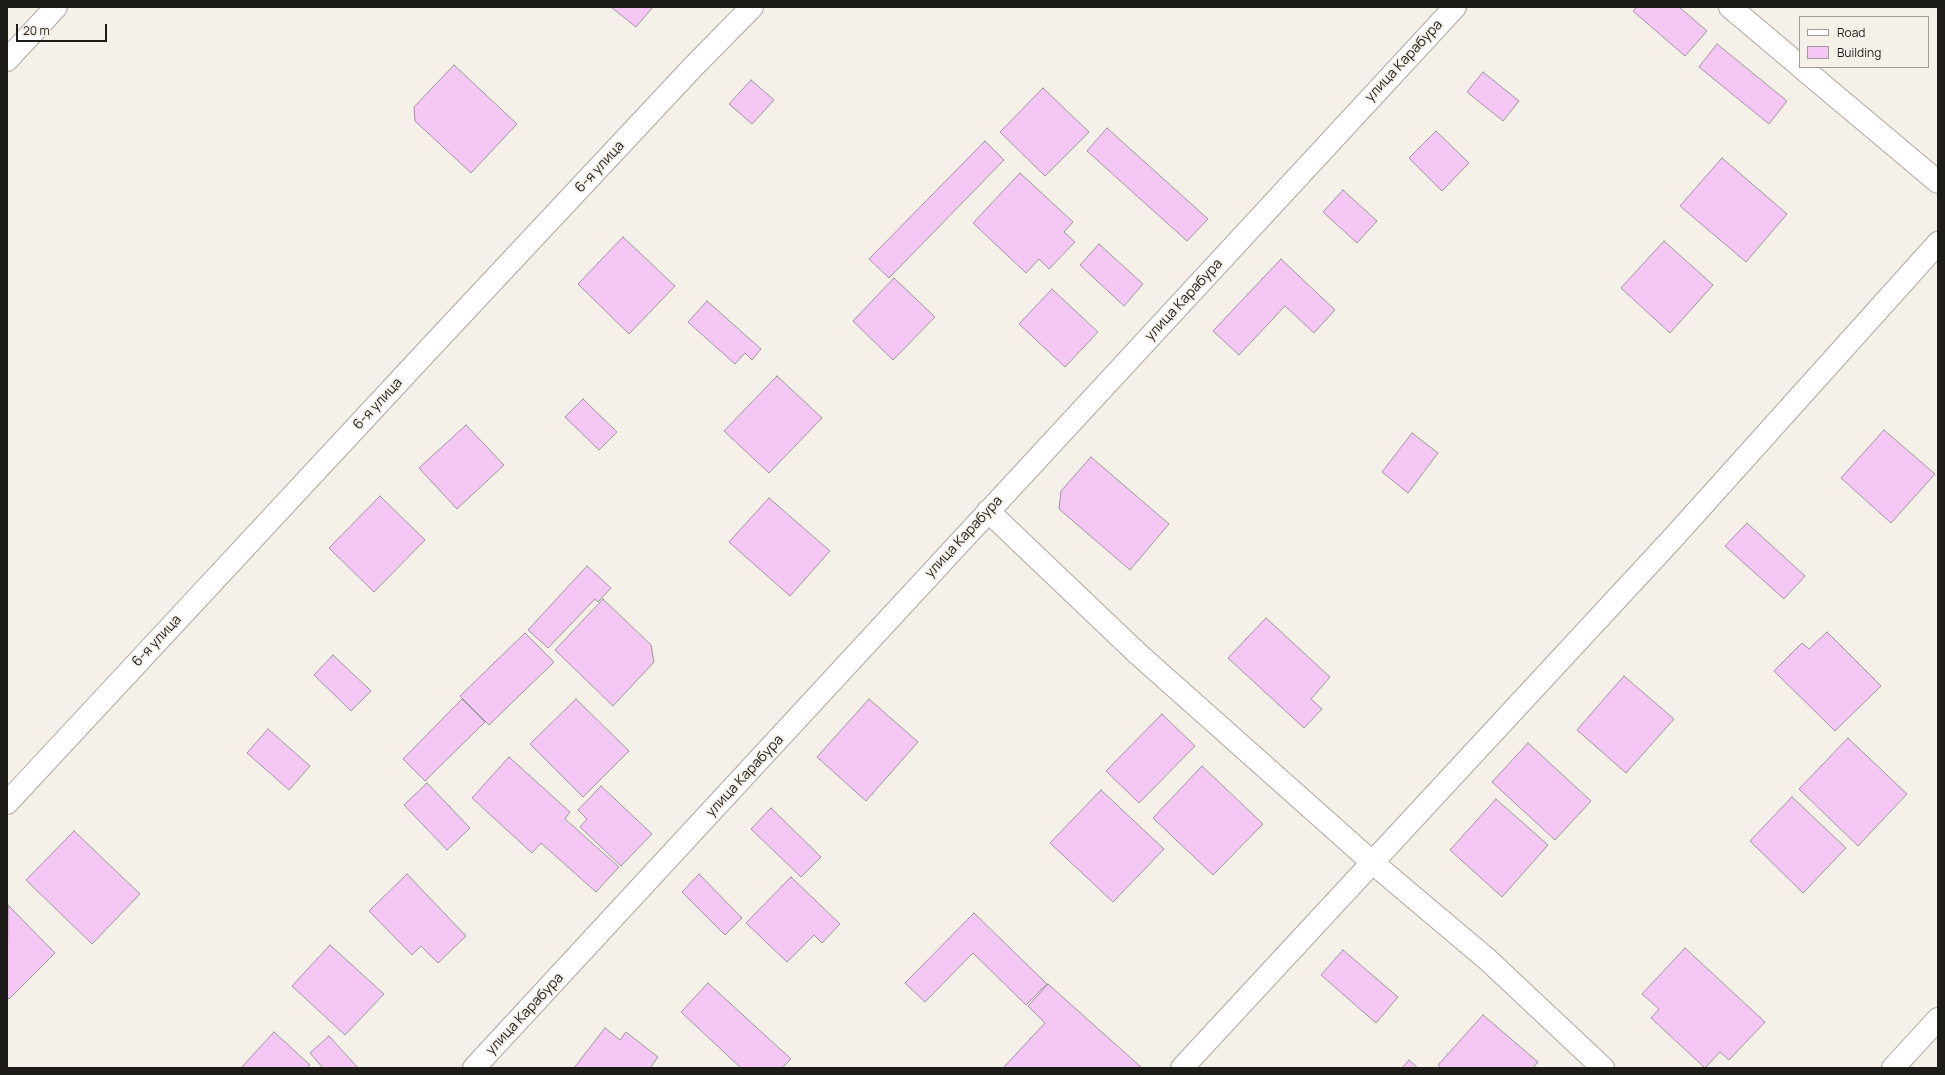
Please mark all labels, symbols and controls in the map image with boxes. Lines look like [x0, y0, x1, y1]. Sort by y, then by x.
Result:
scale bar [18, 16, 109, 42]
legend [1799, 16, 1929, 68]
street label: улица Карабура [1362, 17, 1446, 105]
text: 20 m [23, 22, 50, 39]
text: Road [1837, 24, 1865, 41]
text: Building [1837, 44, 1881, 61]
street label: 6-я улица [572, 138, 628, 196]
street label: улица Карабура [1142, 256, 1226, 344]
street label: 6-я улица [350, 375, 406, 433]
street label: улица Карабура [922, 493, 1006, 581]
street label: 6-я улица [129, 612, 185, 670]
street label: улица Карабура [703, 732, 787, 820]
street label: улица Карабура [483, 970, 567, 1058]

